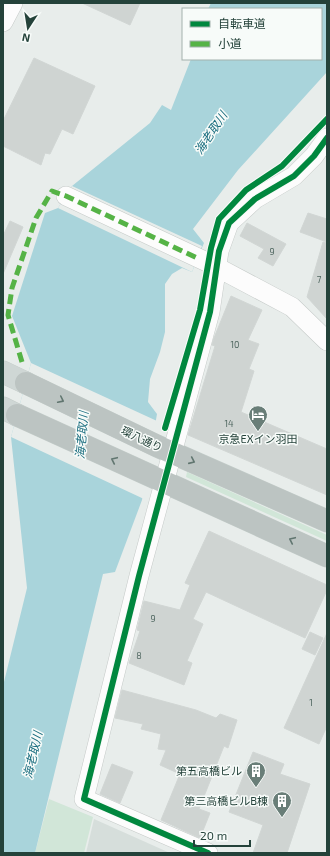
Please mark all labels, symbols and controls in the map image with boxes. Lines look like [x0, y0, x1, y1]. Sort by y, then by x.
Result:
north arrow [8, 8, 48, 48]
legend [182, 8, 322, 60]
text: 自転車道 [218, 16, 266, 30]
text: N [21, 31, 31, 45]
text: 小道 [218, 36, 242, 50]
water label: 海老取川 [191, 107, 231, 156]
house number: 9 [269, 246, 275, 257]
house number: 7 [317, 274, 322, 285]
house number: 10 [230, 339, 240, 350]
one-way arrow [56, 395, 64, 403]
hotel icon: 京急EXイン羽田 [247, 404, 269, 432]
water label: 海老取川 [72, 408, 90, 459]
house number: 14 [224, 418, 234, 429]
street label: 環八通り [120, 423, 165, 454]
place label: 京急EXイン羽田 [219, 432, 297, 445]
one-way arrow [111, 457, 119, 465]
one-way arrow [189, 457, 196, 465]
one-way arrow [288, 537, 296, 545]
house number: 9 [150, 613, 156, 624]
house number: 8 [136, 650, 142, 661]
house number: 1 [309, 697, 313, 708]
water label: 海老取川 [20, 728, 45, 780]
building icon: 第五高橋ビル [245, 760, 267, 788]
place label: 第五高橋ビル [176, 764, 242, 777]
building icon: 第三高橋ビルB棟 [271, 790, 293, 818]
place label: 第三高橋ビルB棟 [184, 794, 268, 807]
scale bar [194, 822, 250, 848]
text: 20 m [200, 828, 227, 842]

